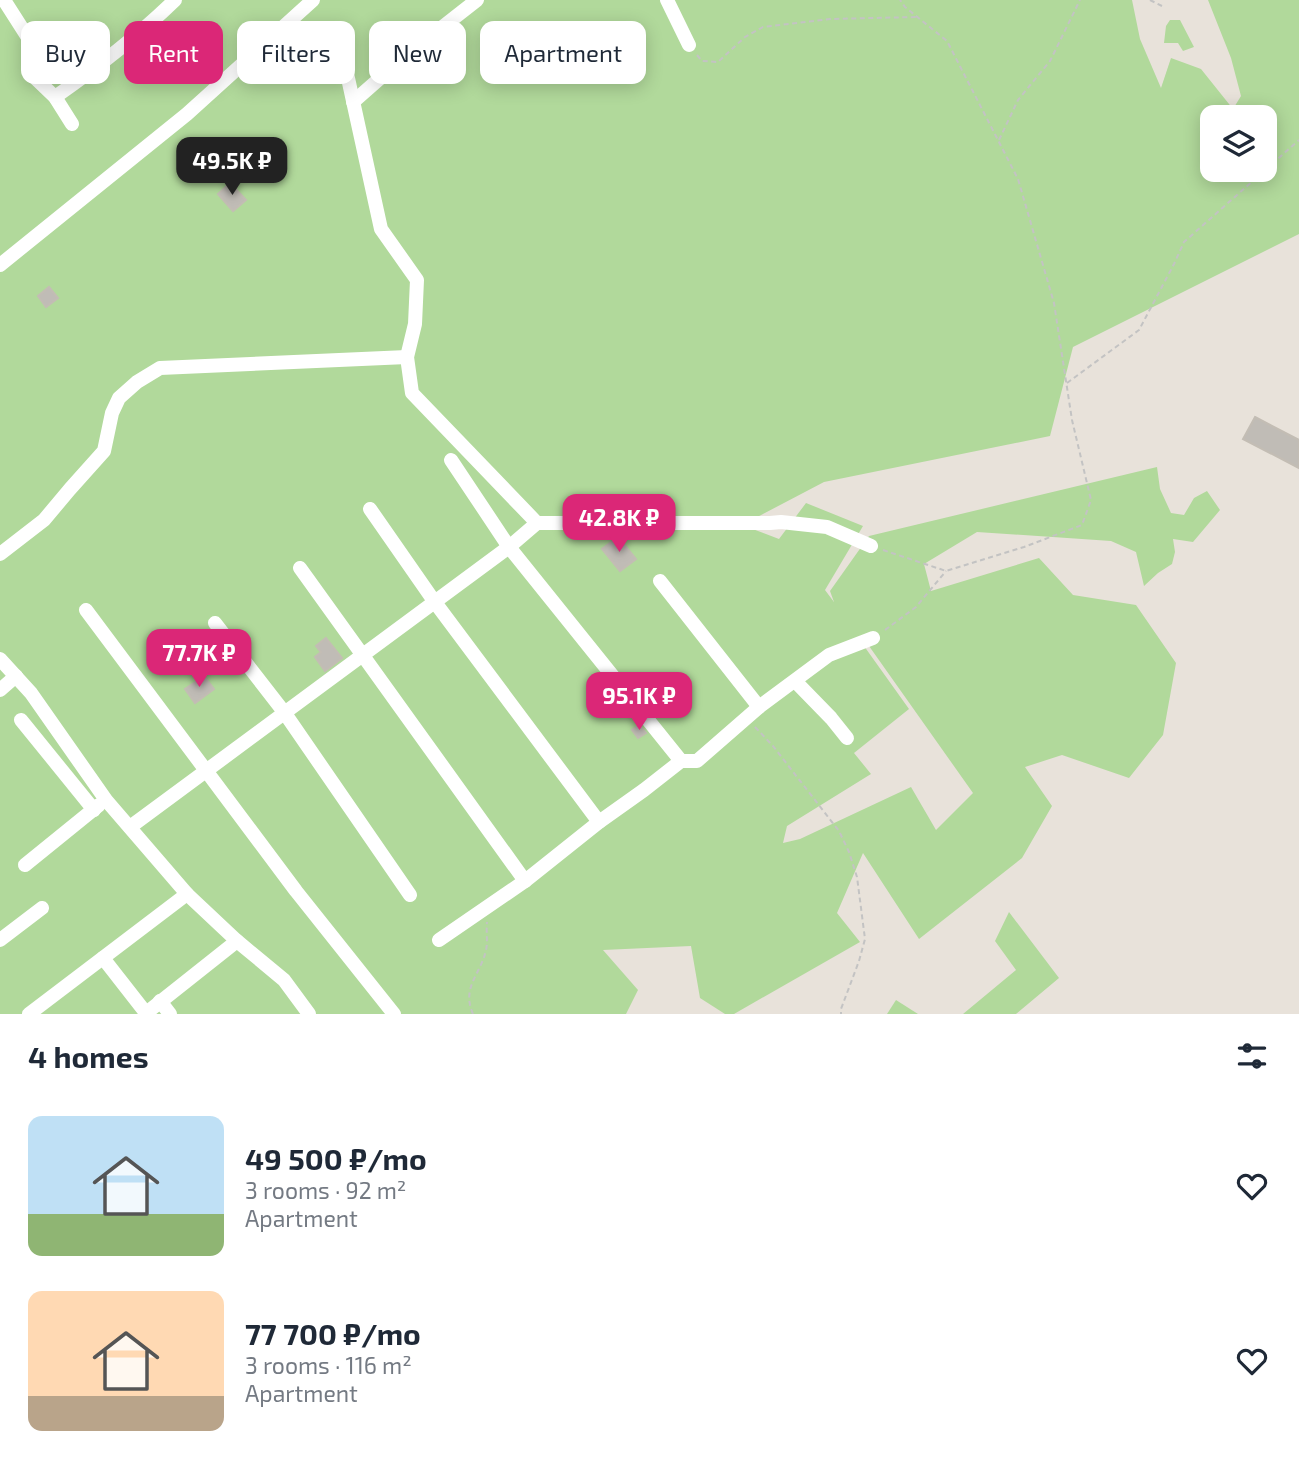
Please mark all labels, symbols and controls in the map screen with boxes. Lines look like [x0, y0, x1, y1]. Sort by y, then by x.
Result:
chip: Buy [21, 21, 110, 84]
chip: Rent [124, 21, 223, 84]
chip: Filters [237, 21, 355, 84]
chip: New [369, 21, 466, 84]
chip: Apartment [480, 21, 646, 84]
map controls [1200, 105, 1277, 182]
button: layers [1200, 105, 1277, 182]
pin: 49.5K ₽ [167, 138, 297, 197]
text: 49.5K ₽ [192, 146, 272, 174]
pin: 42.8K ₽ [554, 494, 684, 554]
text: 42.8K ₽ [579, 503, 659, 531]
pin: 77.7K ₽ [134, 630, 264, 689]
text: 77.7K ₽ [162, 638, 236, 666]
pin: 95.1K ₽ [574, 672, 704, 732]
text: 95.1K ₽ [602, 681, 676, 709]
icon: filters [1233, 1037, 1271, 1075]
text: 4 homes [28, 1038, 149, 1074]
text: 49 500 ₽/mo [245, 1140, 427, 1176]
icon: home [84, 1144, 168, 1228]
icon: heart [1233, 1167, 1271, 1205]
text: 3 rooms · 92 m² [245, 1176, 406, 1204]
text: Apartment [245, 1204, 358, 1232]
text: 77 700 ₽/mo [245, 1315, 421, 1351]
icon: home [84, 1319, 168, 1403]
icon: heart [1233, 1342, 1271, 1380]
text: 3 rooms · 116 m² [245, 1351, 412, 1379]
text: Apartment [245, 1379, 358, 1407]

